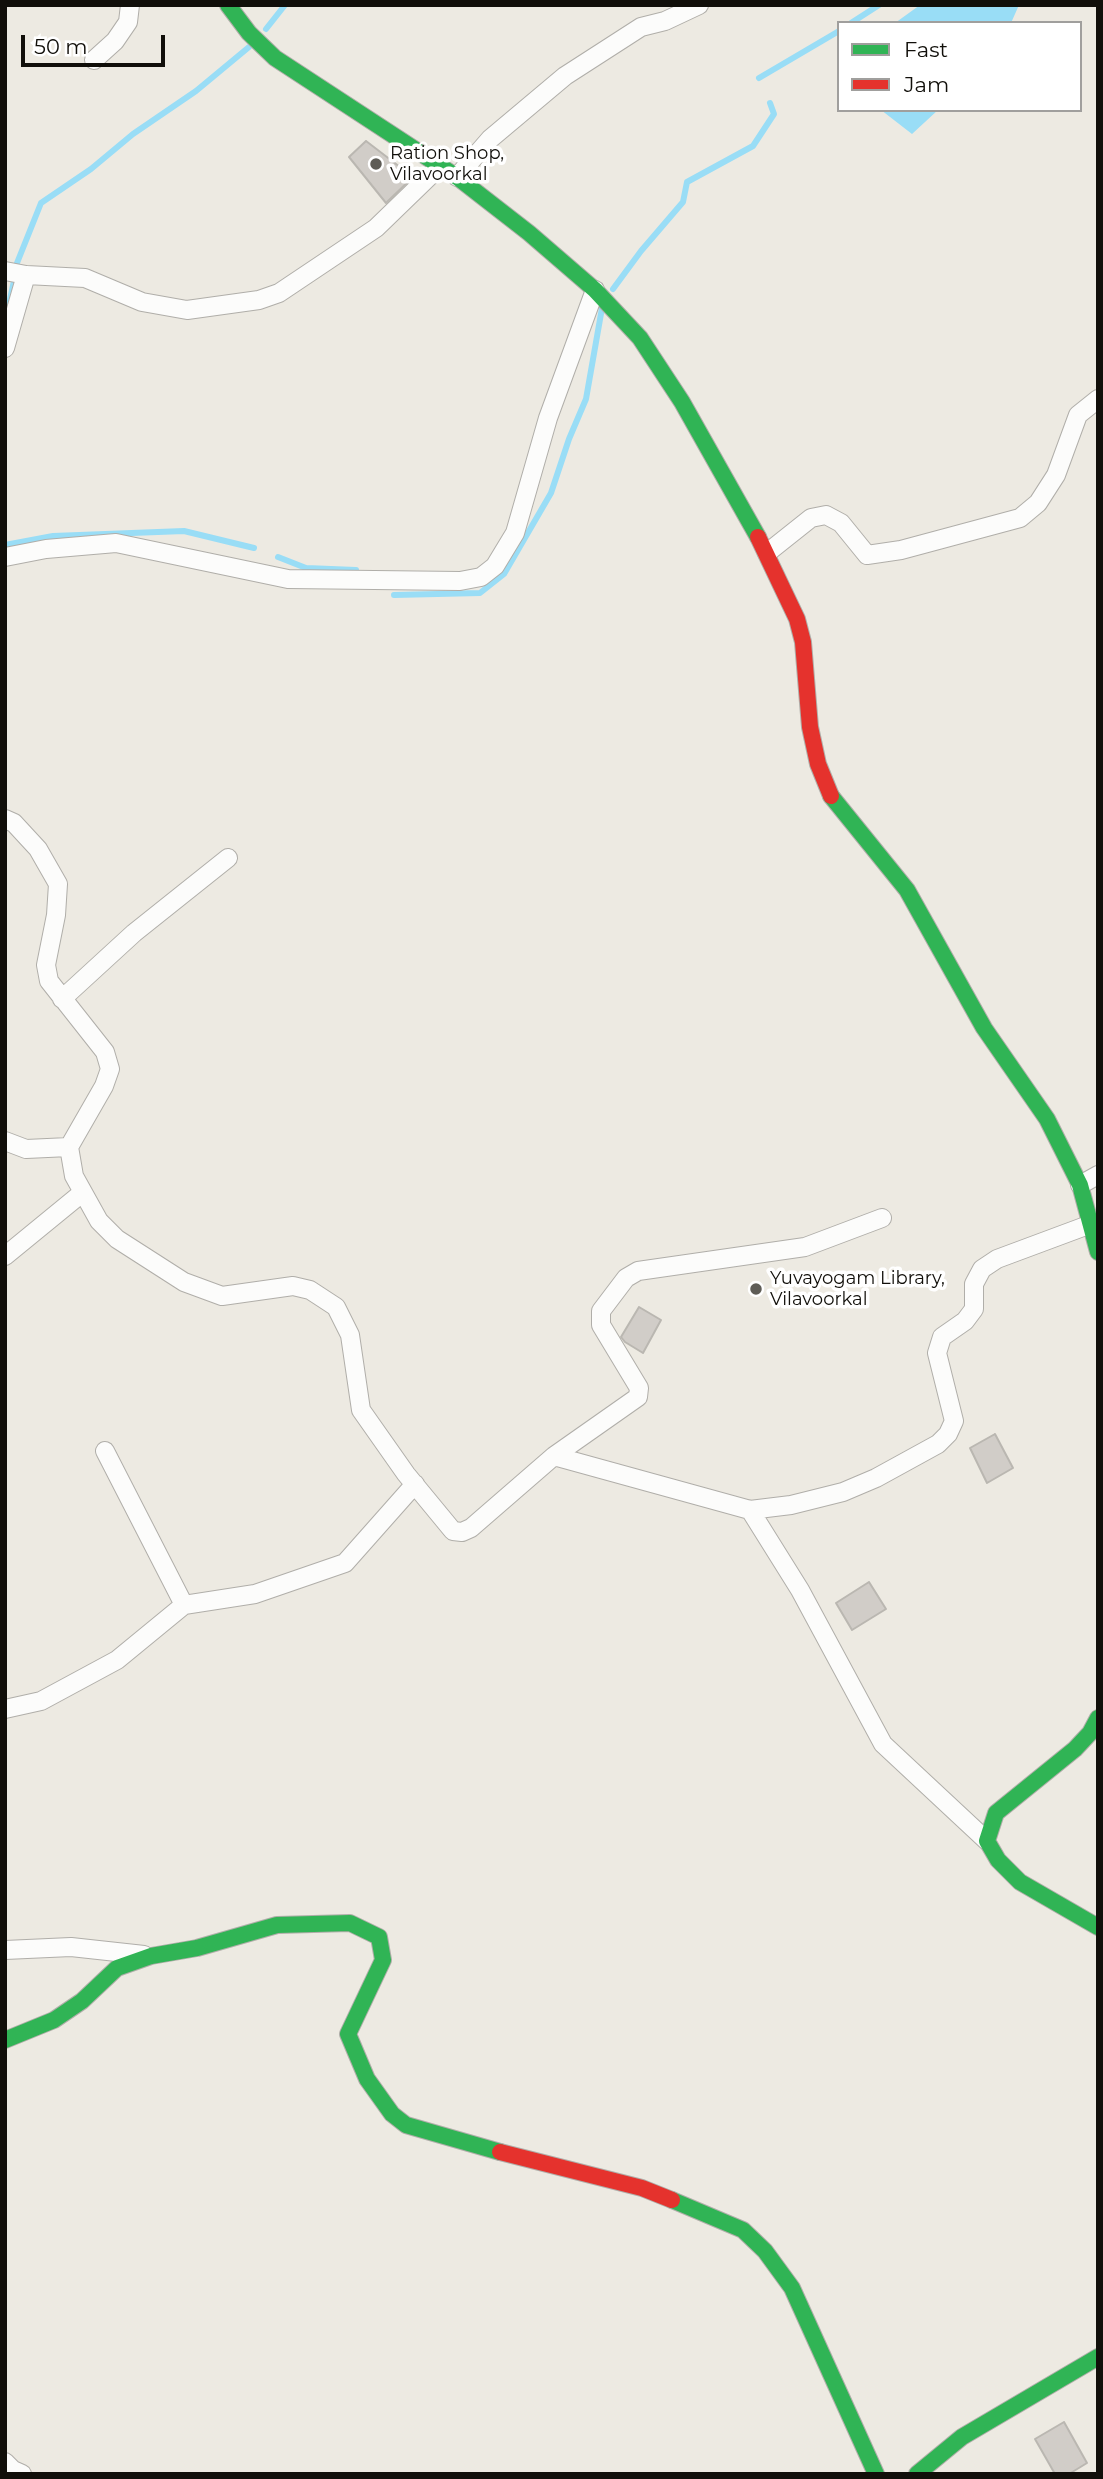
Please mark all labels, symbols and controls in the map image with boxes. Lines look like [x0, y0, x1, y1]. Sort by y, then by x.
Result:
scale bar [24, 21, 168, 65]
legend [837, 21, 1082, 112]
text: 50 m [34, 34, 88, 59]
text: Fast [904, 37, 948, 62]
text: Jam [904, 72, 949, 97]
place label: Ration Shop, Vilavoorkal [390, 143, 504, 186]
marker: Ration Shop, Vilavoorkal [368, 156, 384, 172]
place label: Yuvayogam Library, Vilavoorkal [770, 1268, 945, 1310]
marker: Yuvayogam Library, Vilavoorkal [748, 1281, 764, 1297]

